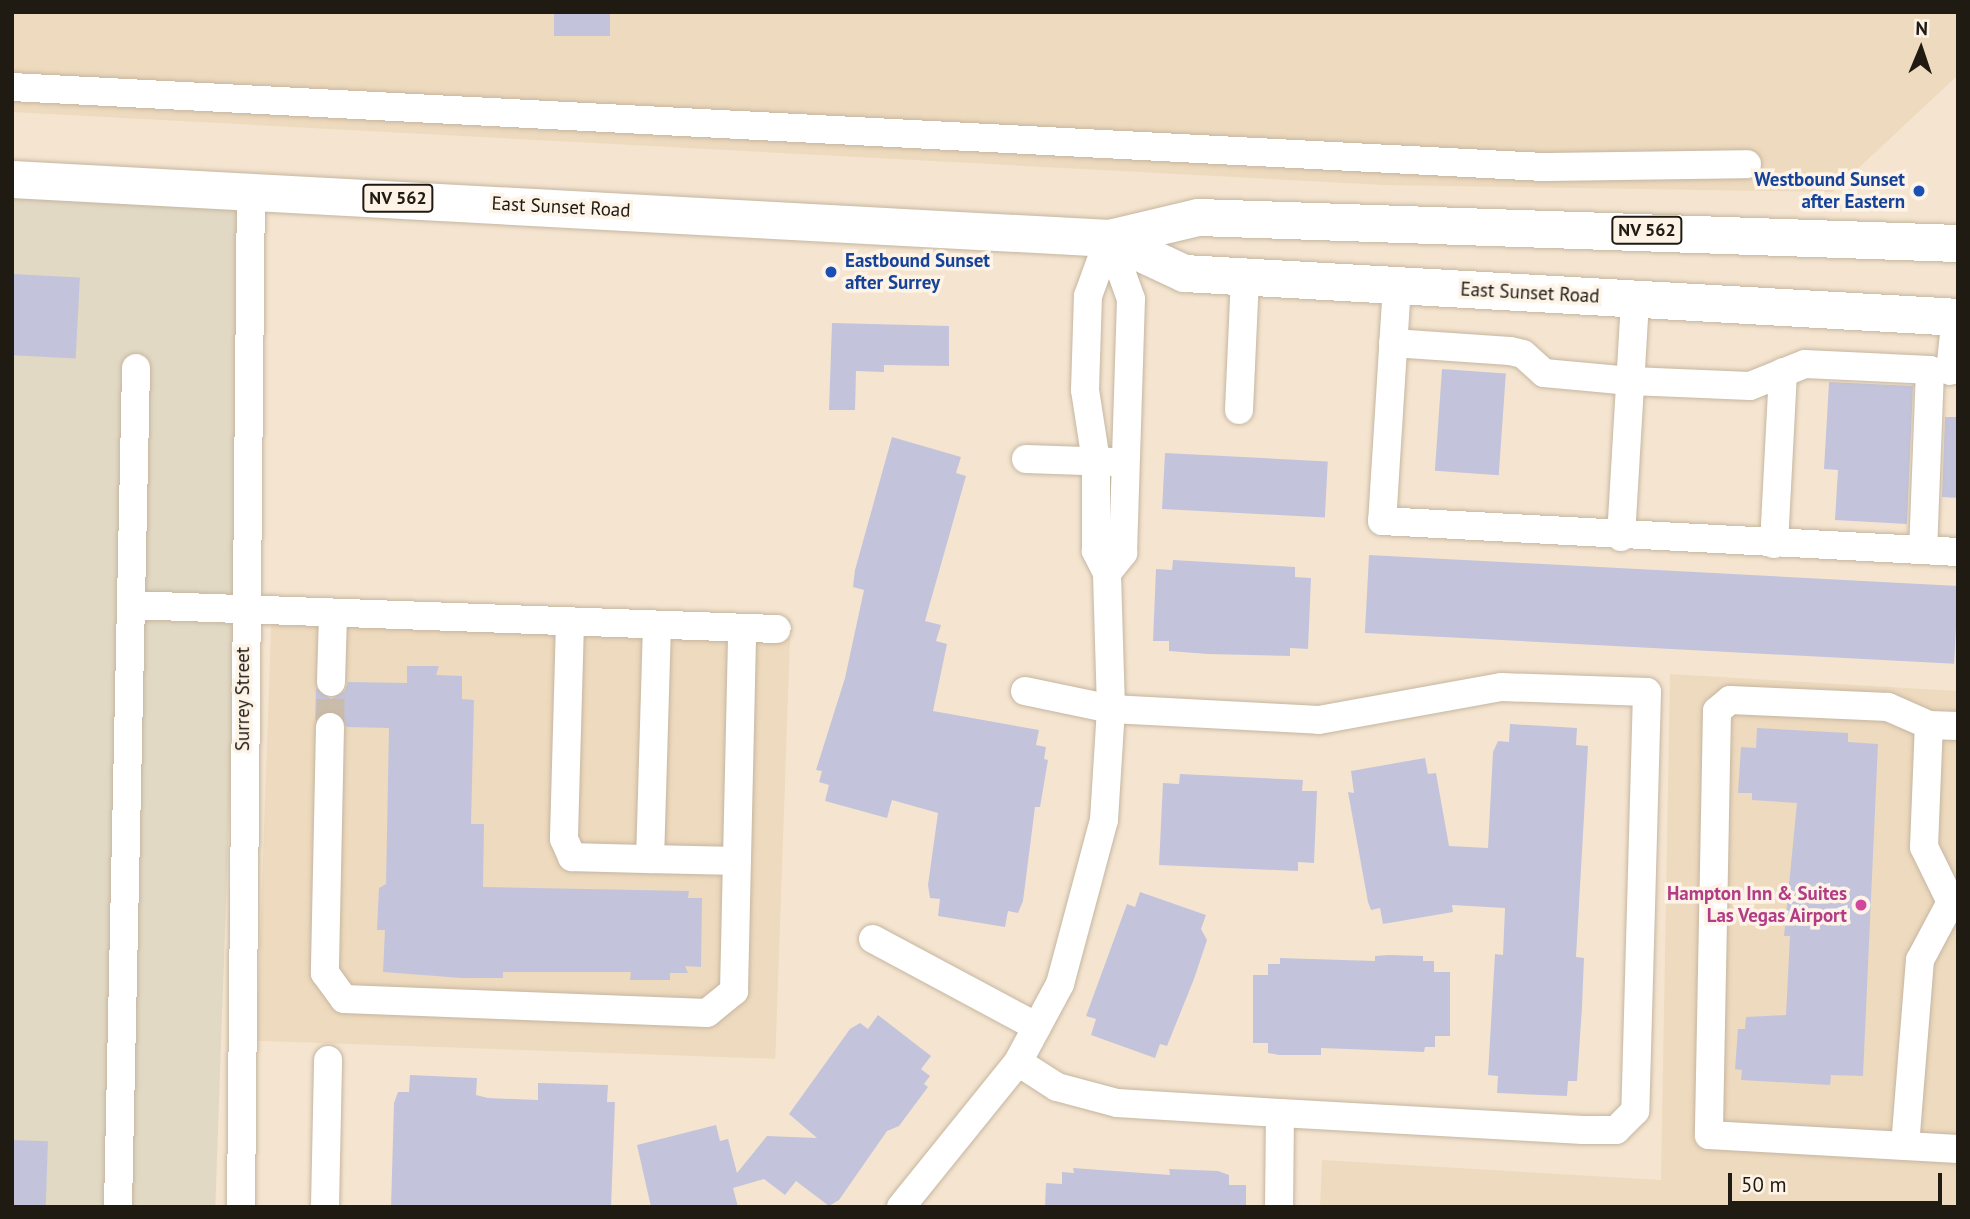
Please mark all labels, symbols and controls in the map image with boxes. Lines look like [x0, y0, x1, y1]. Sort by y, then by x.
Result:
north arrow [1886, 14, 1956, 84]
text: N [1915, 16, 1928, 40]
place label: Westbound Sunset after Eastern [1754, 169, 1905, 213]
road number: NV 562 [361, 183, 435, 212]
marker: Westbound Sunset after Eastern [1911, 183, 1927, 199]
street label: East Sunset Road [491, 192, 631, 222]
road number: NV 562 [1610, 215, 1684, 244]
place label: Eastbound Sunset after Surrey [845, 250, 990, 294]
marker: Eastbound Sunset after Surrey [823, 264, 839, 280]
street label: East Sunset Road [1460, 278, 1600, 308]
street label: Surrey Street [232, 647, 254, 751]
place label: Hampton Inn & Suites Las Vegas Airport [1667, 883, 1847, 927]
marker: Hampton Inn & Suites Las Vegas Airport [1853, 897, 1869, 913]
scale bar [1732, 1160, 1946, 1204]
text: 50 m [1741, 1171, 1787, 1198]

